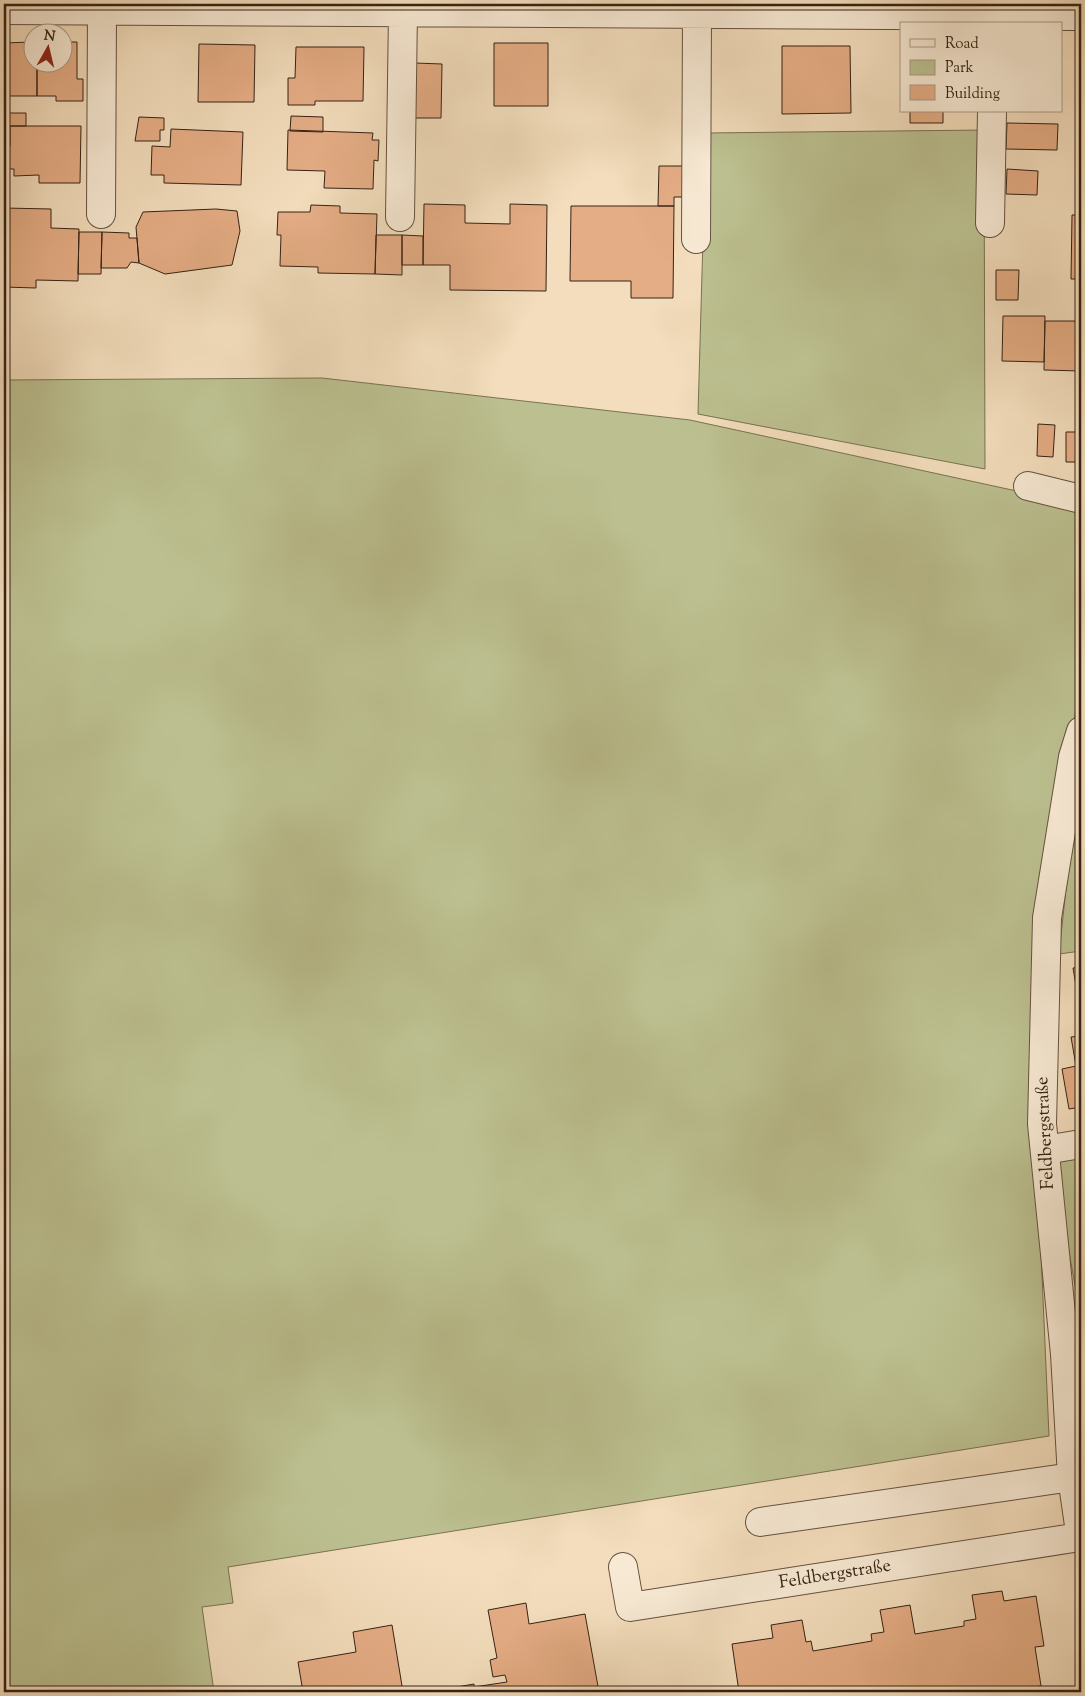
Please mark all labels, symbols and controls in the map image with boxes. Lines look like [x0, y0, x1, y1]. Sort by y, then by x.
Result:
north arrow [22, 22, 72, 72]
legend [900, 22, 1062, 112]
text: N [43, 26, 56, 48]
text: Road [945, 34, 979, 55]
text: Park [945, 58, 974, 79]
text: Building [945, 84, 1000, 105]
street label: Feldbergstraße [1030, 1076, 1062, 1190]
street label: Feldbergstraße [777, 1553, 893, 1597]

